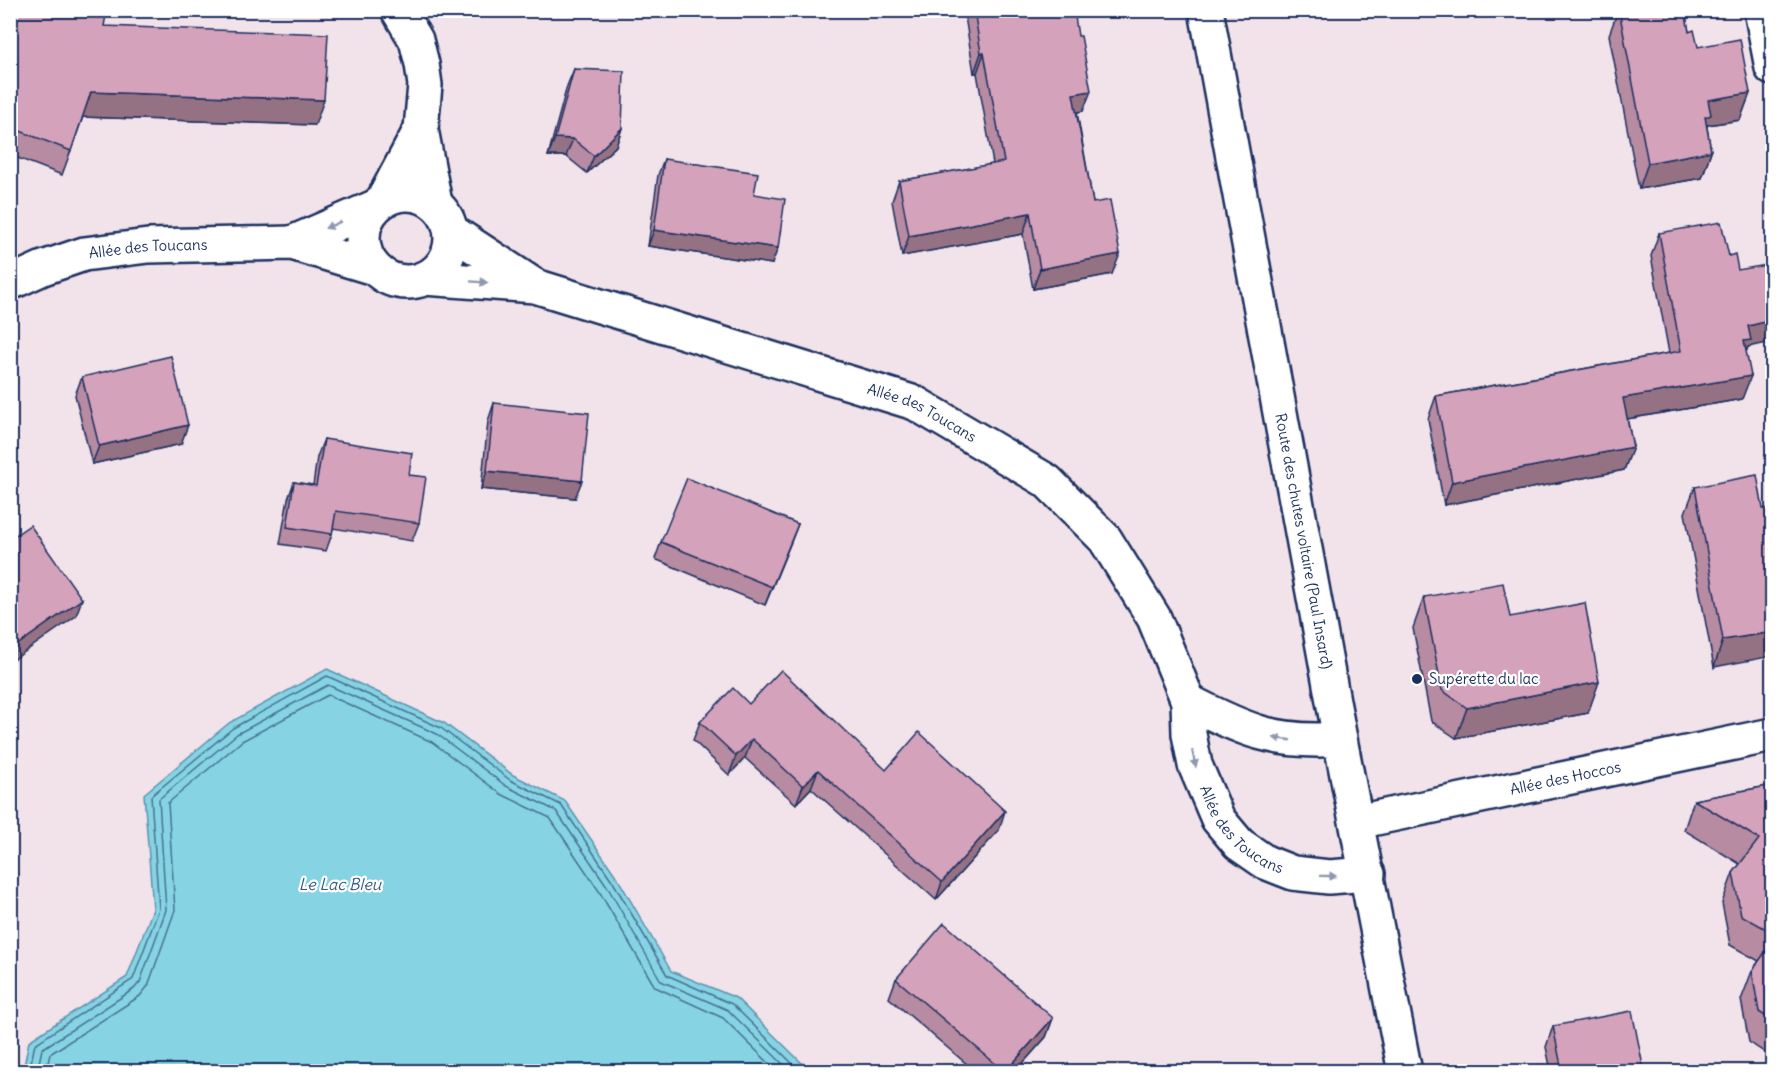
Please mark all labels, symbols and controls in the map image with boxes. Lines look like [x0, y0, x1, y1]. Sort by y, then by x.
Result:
one-way arrow [324, 220, 342, 230]
street label: Allée des Toucans [88, 235, 208, 262]
one-way arrow [470, 277, 489, 287]
street label: Allée des Toucans [865, 379, 980, 446]
street label: Route des chutes voltaire (Paul Insard) [1271, 412, 1337, 670]
place label: Supérette du lac [1429, 669, 1539, 688]
marker: Supérette du lac [1410, 672, 1424, 686]
one-way arrow [1272, 734, 1291, 743]
one-way arrow [1190, 749, 1199, 768]
street label: Allée des Hoccos [1508, 757, 1623, 799]
street label: Allée des Toucans [1196, 782, 1287, 877]
one-way arrow [1319, 871, 1338, 881]
water label: Le Lac Bleu [299, 874, 383, 894]

